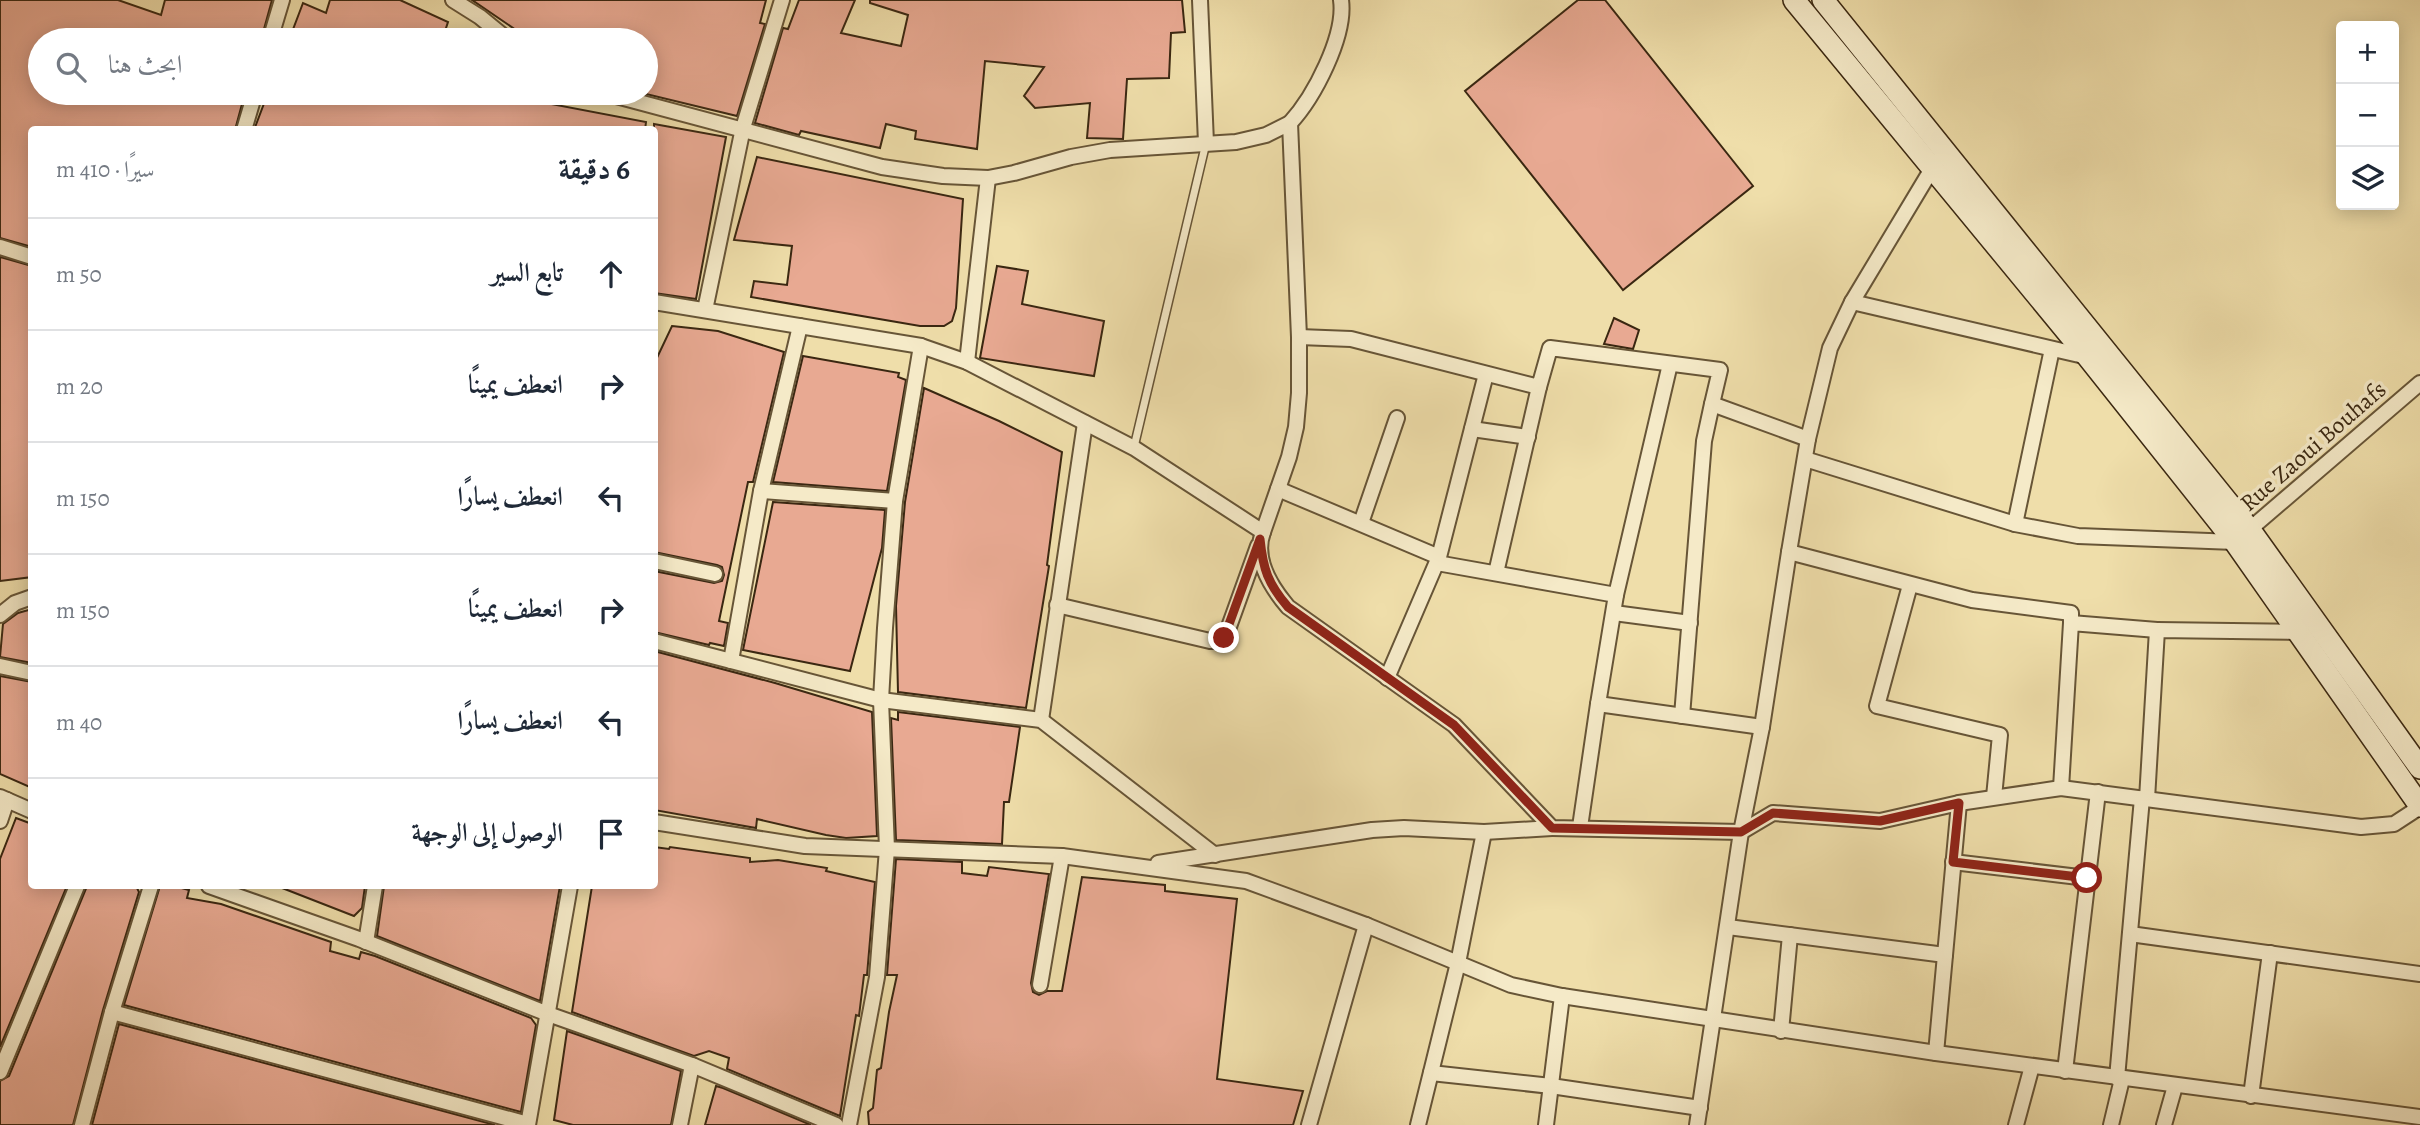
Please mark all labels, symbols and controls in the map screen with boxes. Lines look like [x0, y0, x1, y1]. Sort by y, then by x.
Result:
map controls [2336, 21, 2399, 210]
button: + [2336, 21, 2399, 84]
search box [28, 28, 658, 105]
text: ابحث هنا [108, 47, 183, 82]
icon: search [52, 48, 90, 86]
button: − [2336, 84, 2399, 147]
button: layers [2336, 147, 2399, 210]
text: 6 دقيقة [558, 149, 630, 189]
text: سيرًا · 410 m [56, 154, 155, 185]
text: تابع السير [491, 255, 563, 290]
icon: ahead [592, 255, 630, 293]
text: 50 m [56, 259, 102, 290]
text: انعطف يمينًا [468, 367, 563, 402]
icon: right [592, 367, 630, 405]
text: 20 m [56, 371, 103, 402]
street label: Rue Zaoui Bouhafs [2233, 373, 2393, 519]
text: انعطف يسارًا [457, 479, 563, 514]
icon: left [592, 479, 630, 517]
text: 150 m [56, 483, 110, 514]
text: انعطف يمينًا [468, 591, 563, 626]
icon: right [592, 591, 630, 629]
text: 150 m [56, 595, 110, 626]
route end [1208, 622, 1239, 653]
text: انعطف يسارًا [457, 703, 563, 738]
icon: left [592, 703, 630, 741]
text: 40 m [56, 707, 102, 738]
text: الوصول إلى الوجهة [411, 815, 563, 850]
icon: arrive [592, 815, 630, 853]
route start [2071, 862, 2102, 893]

